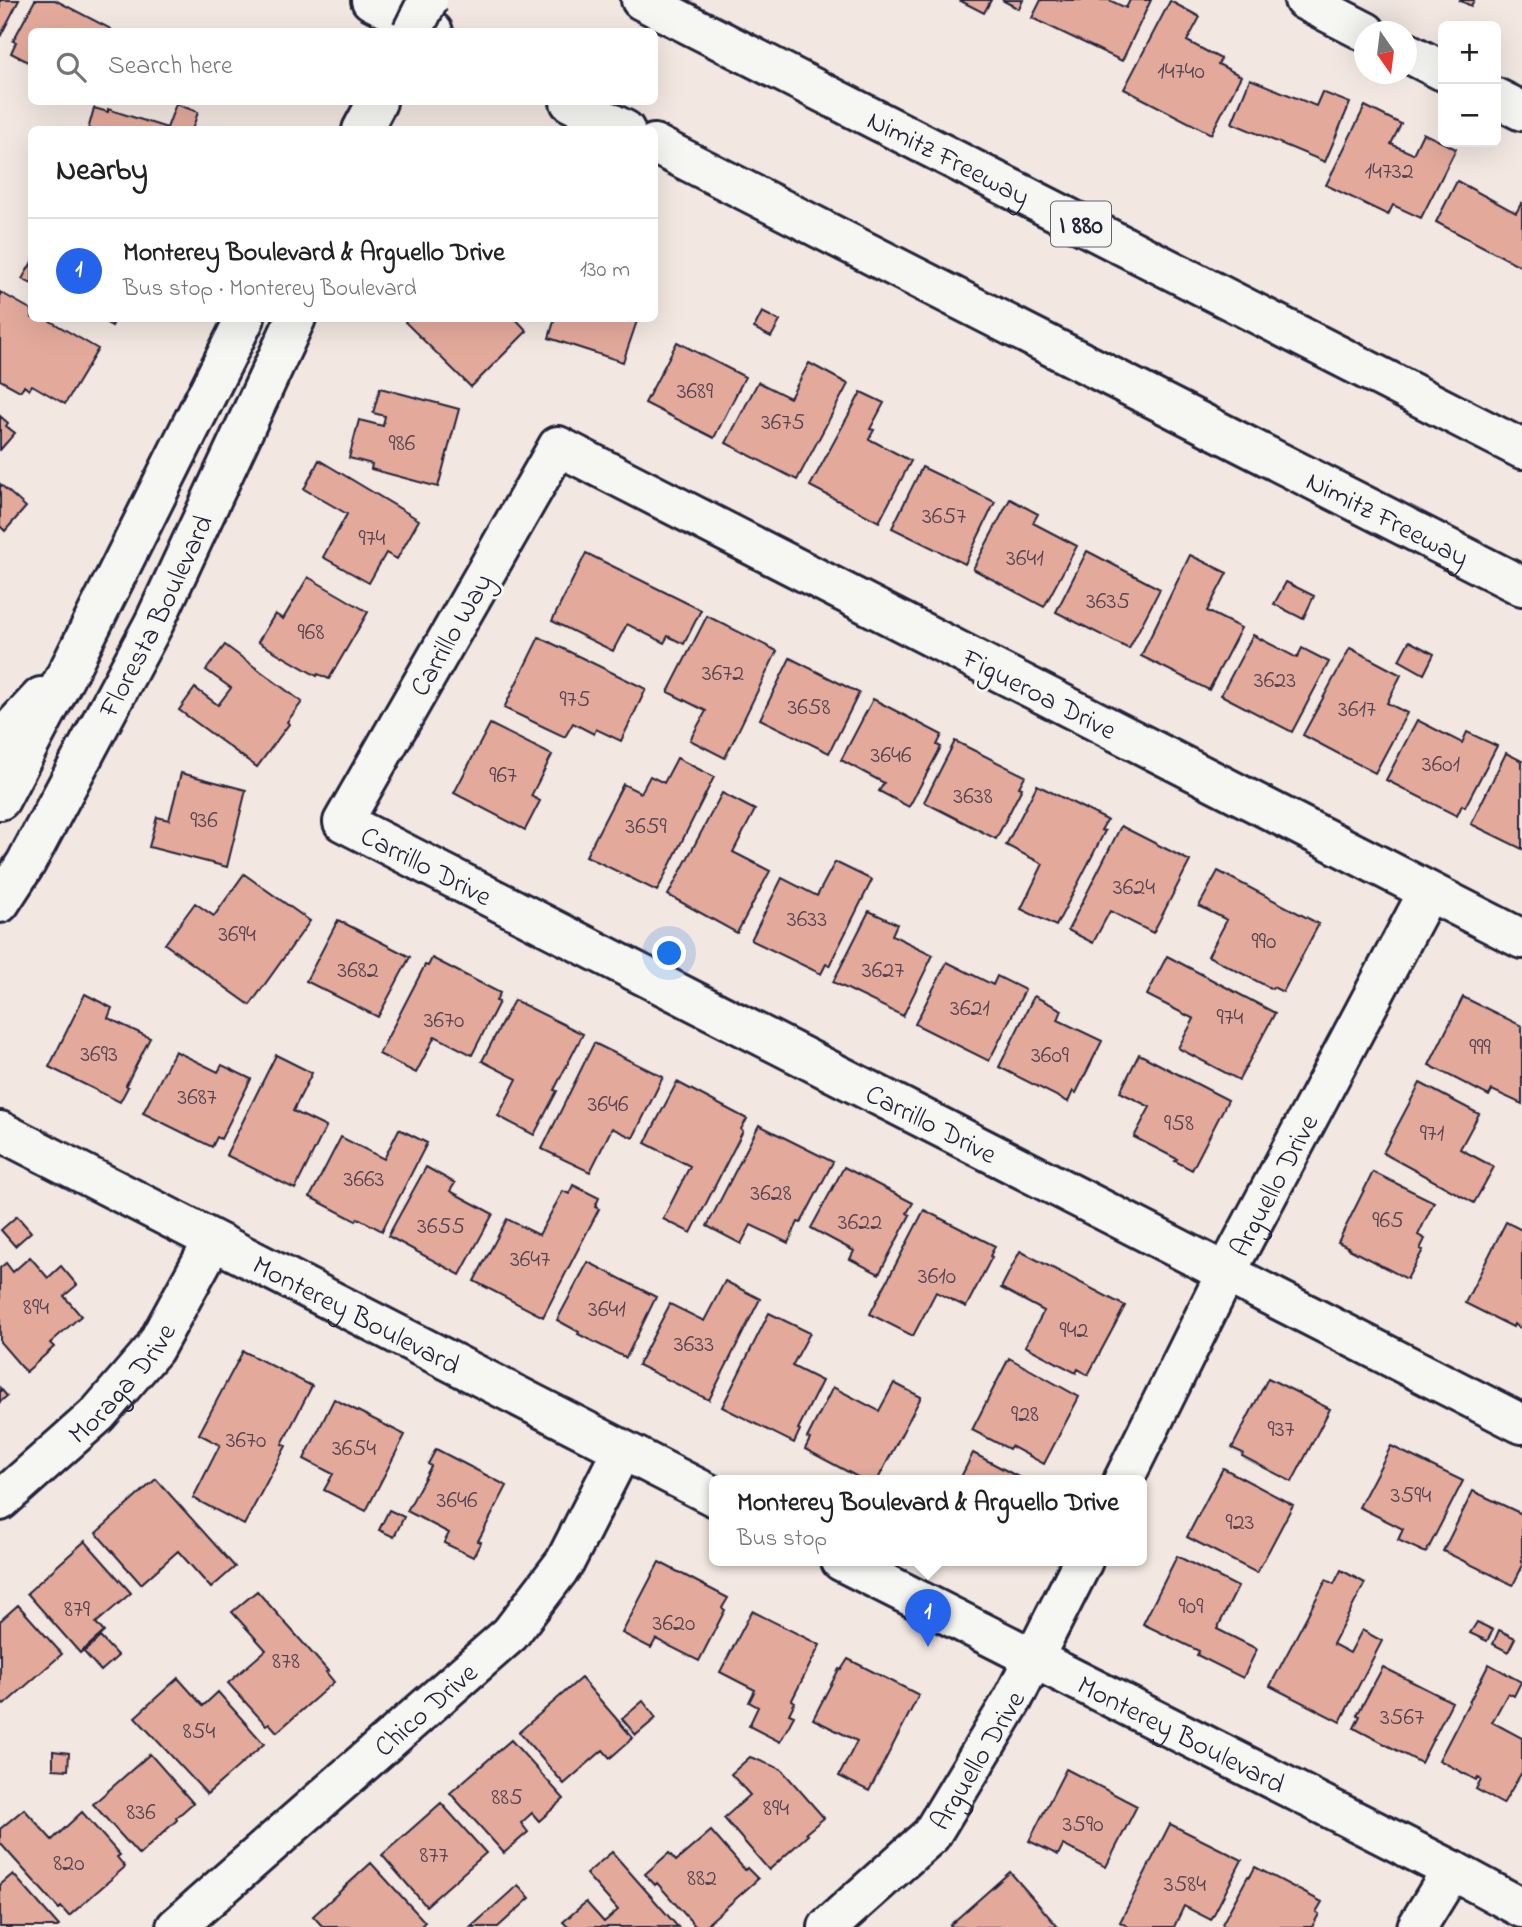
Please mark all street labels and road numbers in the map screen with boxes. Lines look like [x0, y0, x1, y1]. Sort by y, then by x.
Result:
street label: Nimitz Freeway [859, 102, 1036, 219]
road number: I 880 [1051, 202, 1111, 246]
street label: Nimitz Freeway [1298, 462, 1475, 580]
street label: Floresta Boulevard [90, 509, 226, 726]
street label: Carrillo Way [401, 567, 505, 705]
street label: Figueroa Drive [953, 639, 1123, 753]
street label: Carrillo Drive [352, 817, 498, 919]
street label: Carrillo Drive [857, 1075, 1003, 1177]
street label: Arguello Drive [1221, 1107, 1331, 1265]
street label: Monterey Boulevard [244, 1247, 466, 1387]
street label: Moraga Drive [60, 1316, 188, 1455]
street label: Chico Drive [366, 1654, 488, 1768]
street label: Monterey Boulevard [1069, 1667, 1292, 1806]
street label: Arguello Drive [921, 1684, 1038, 1839]

